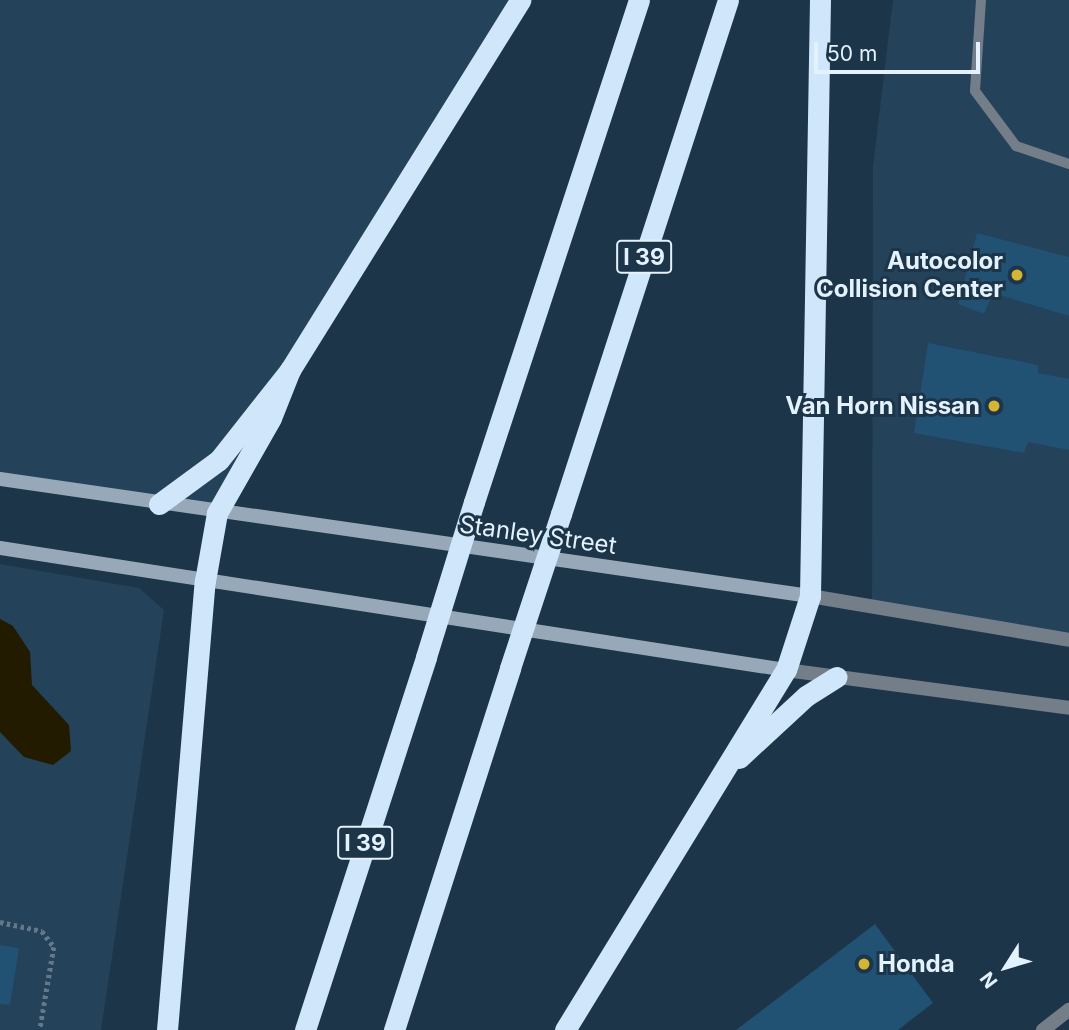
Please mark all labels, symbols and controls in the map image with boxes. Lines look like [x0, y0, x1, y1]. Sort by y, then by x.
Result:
scale bar [817, 28, 983, 72]
text: 50 m [827, 41, 877, 66]
road number: I 39 [616, 238, 672, 276]
place label: Autocolor Collision Center [816, 247, 1003, 303]
marker: Autocolor Collision Center [1009, 267, 1025, 283]
place label: Van Horn Nissan [785, 392, 980, 420]
marker: Van Horn Nissan [986, 398, 1002, 414]
street label: Stanley Street [458, 510, 618, 560]
road number: I 39 [337, 824, 393, 862]
north arrow [971, 932, 1041, 1002]
place label: Honda [878, 950, 955, 978]
marker: Honda [856, 956, 872, 972]
text: N [975, 967, 1002, 993]

